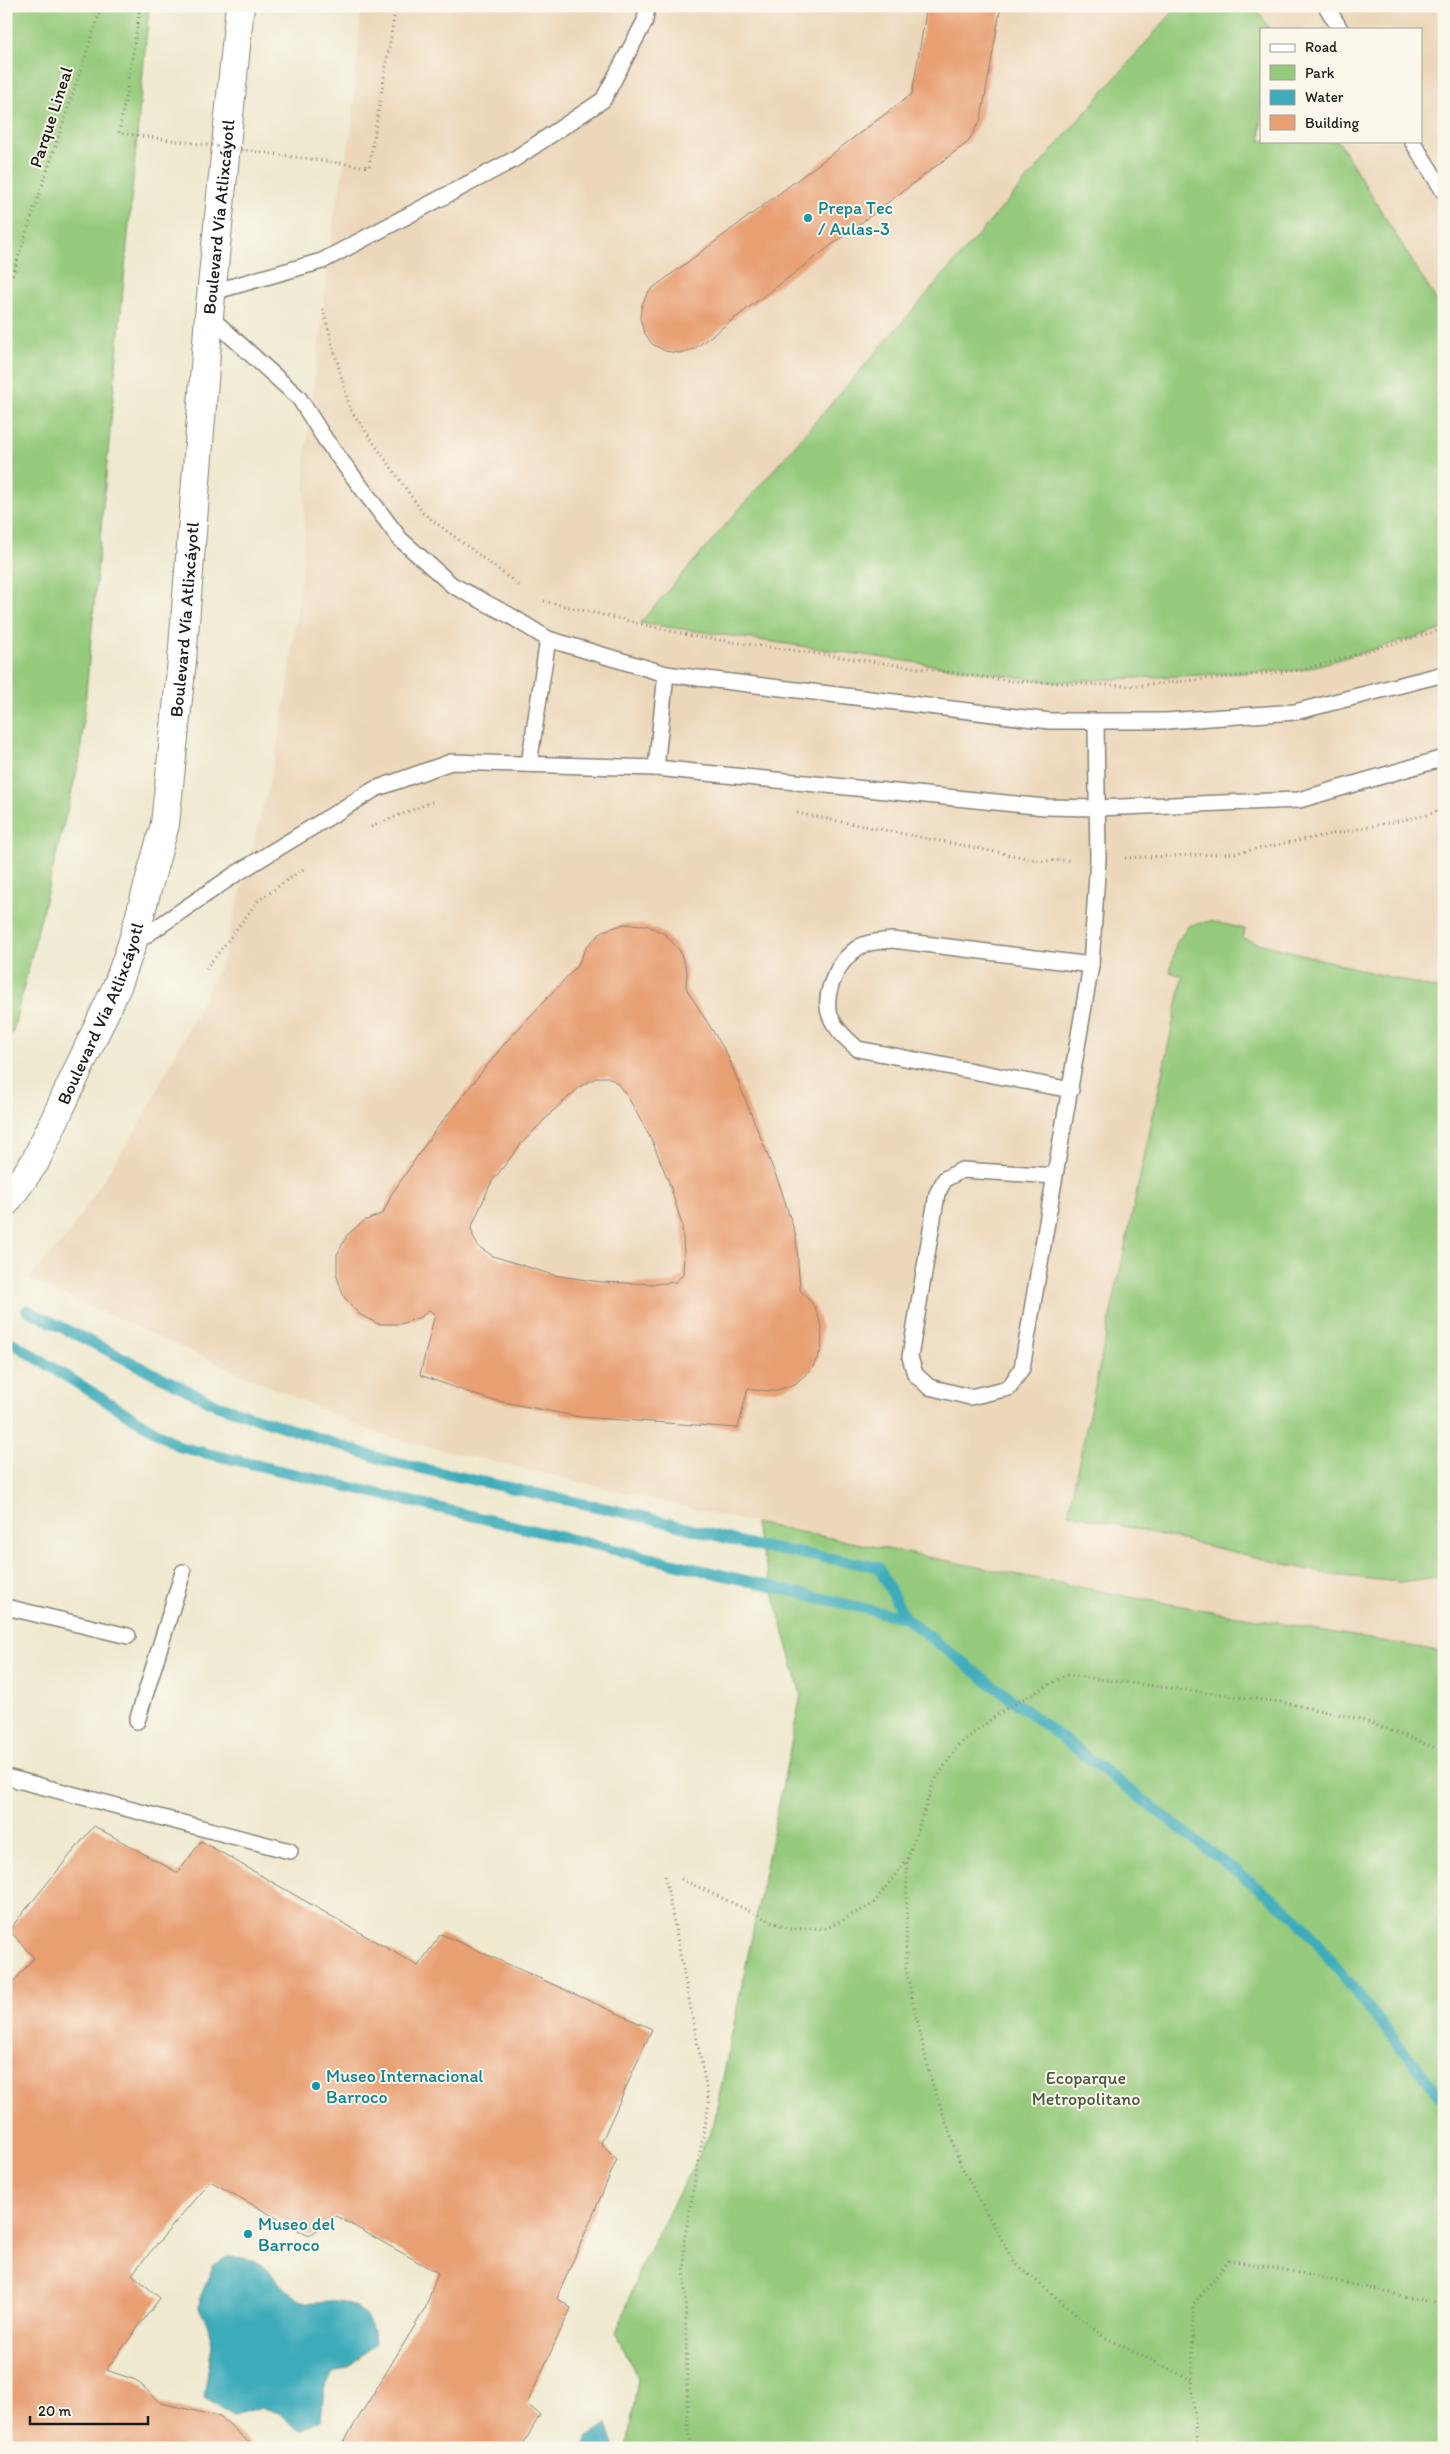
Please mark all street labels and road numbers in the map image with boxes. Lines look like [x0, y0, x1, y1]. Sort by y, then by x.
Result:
street label: Parque Lineal [24, 64, 78, 170]
street label: Boulevard Vía Atlixcáyotl [198, 119, 240, 316]
street label: Boulevard Vía Atlixcáyotl [165, 521, 204, 718]
street label: Boulevard Vía Atlixcáyotl [52, 920, 148, 1108]

